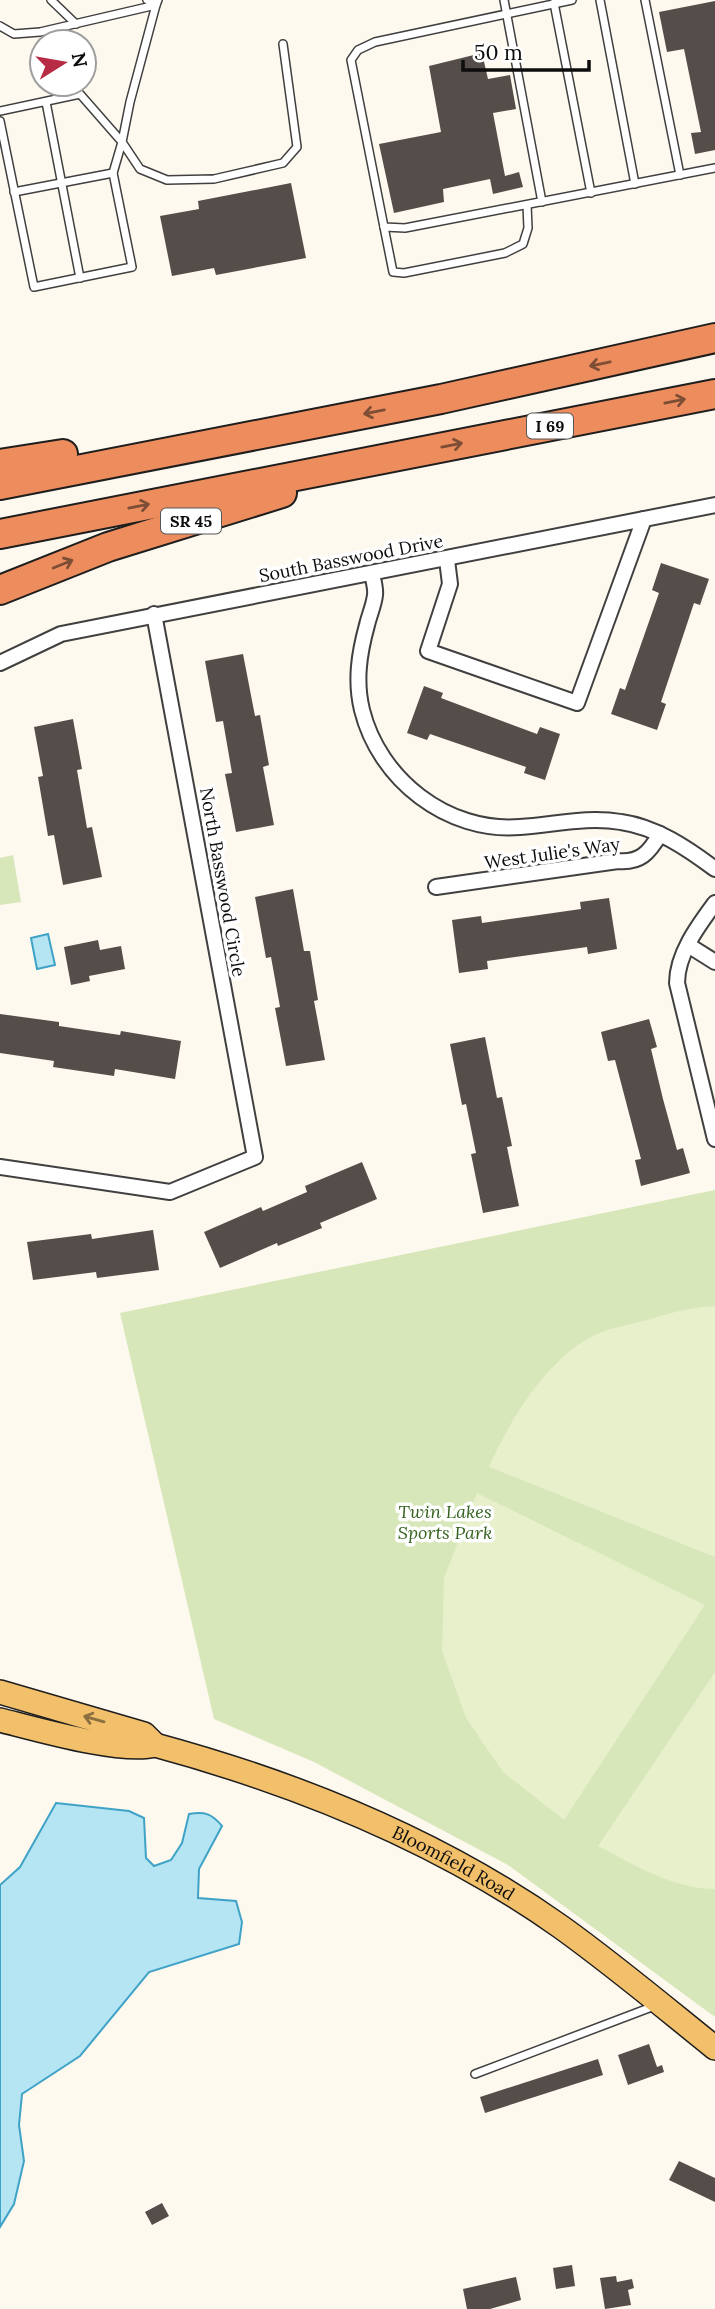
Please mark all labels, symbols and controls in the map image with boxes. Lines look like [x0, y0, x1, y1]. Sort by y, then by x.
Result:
north arrow [28, 28, 98, 98]
scale bar [463, 28, 589, 72]
text: 50 m [474, 39, 523, 66]
text: N [67, 50, 93, 70]
one-way arrow [590, 358, 612, 371]
one-way arrow [663, 394, 686, 408]
one-way arrow [363, 405, 386, 419]
road number: I 69 [527, 414, 573, 438]
one-way arrow [440, 438, 463, 451]
one-way arrow [127, 499, 150, 513]
road number: SR 45 [161, 508, 221, 534]
street label: South Basswood Drive [257, 529, 445, 587]
one-way arrow [52, 557, 74, 570]
street label: North Basswood Circle [195, 785, 251, 979]
street label: West Julie's Way [483, 832, 622, 874]
park label: Twin Lakes Sports Park [398, 1500, 492, 1544]
one-way arrow [83, 1712, 105, 1725]
street label: Bloomfield Road [389, 1820, 520, 1905]

